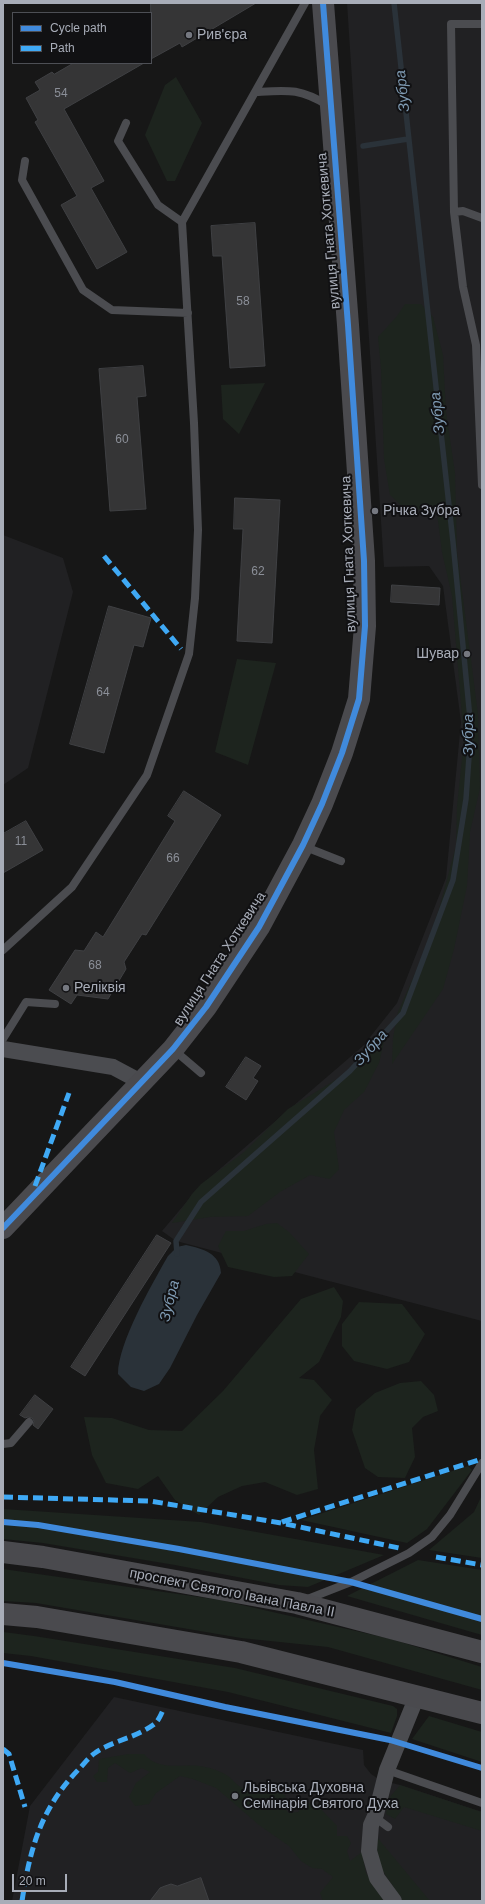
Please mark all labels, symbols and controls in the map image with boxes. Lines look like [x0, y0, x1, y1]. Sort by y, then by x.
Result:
legend [12, 12, 152, 64]
text: Cycle path [50, 21, 107, 35]
place label: Рив'єра [197, 27, 247, 43]
marker: Рив'єра [184, 30, 194, 40]
text: Path [50, 41, 75, 55]
water label: Зубра [392, 69, 414, 113]
house number: 54 [54, 87, 68, 101]
street label: вулиця Гната Хоткевича [314, 152, 344, 310]
house number: 58 [236, 295, 250, 309]
water label: Зубра [427, 391, 449, 435]
house number: 60 [115, 433, 129, 447]
street label: вулиця Гната Хоткевича [338, 475, 360, 633]
place label: Річка Зубра [383, 503, 460, 519]
marker: Річка Зубра [370, 506, 380, 516]
house number: 62 [251, 565, 265, 579]
place label: Шувар [416, 646, 459, 662]
marker: Шувар [462, 649, 472, 659]
house number: 64 [96, 686, 110, 700]
water label: Зубра [460, 714, 478, 756]
house number: 11 [15, 835, 27, 849]
house number: 66 [166, 852, 180, 866]
street label: вулиця Гната Хоткевича [170, 889, 270, 1029]
house number: 68 [88, 959, 102, 973]
place label: Реліквія [74, 980, 126, 996]
marker: Реліквія [61, 983, 71, 993]
water label: Зубра [350, 1026, 392, 1070]
water label: Зубра [156, 1278, 184, 1324]
street label: проспект Святого Івана Павла II [128, 1565, 336, 1621]
place label: Львівська Духовна Семінарія Святого Духа [243, 1780, 398, 1812]
marker: Львівська Духовна Семінарія Святого Духа [230, 1791, 240, 1801]
scale bar [14, 1866, 69, 1892]
text: 20 m [19, 1874, 46, 1888]

